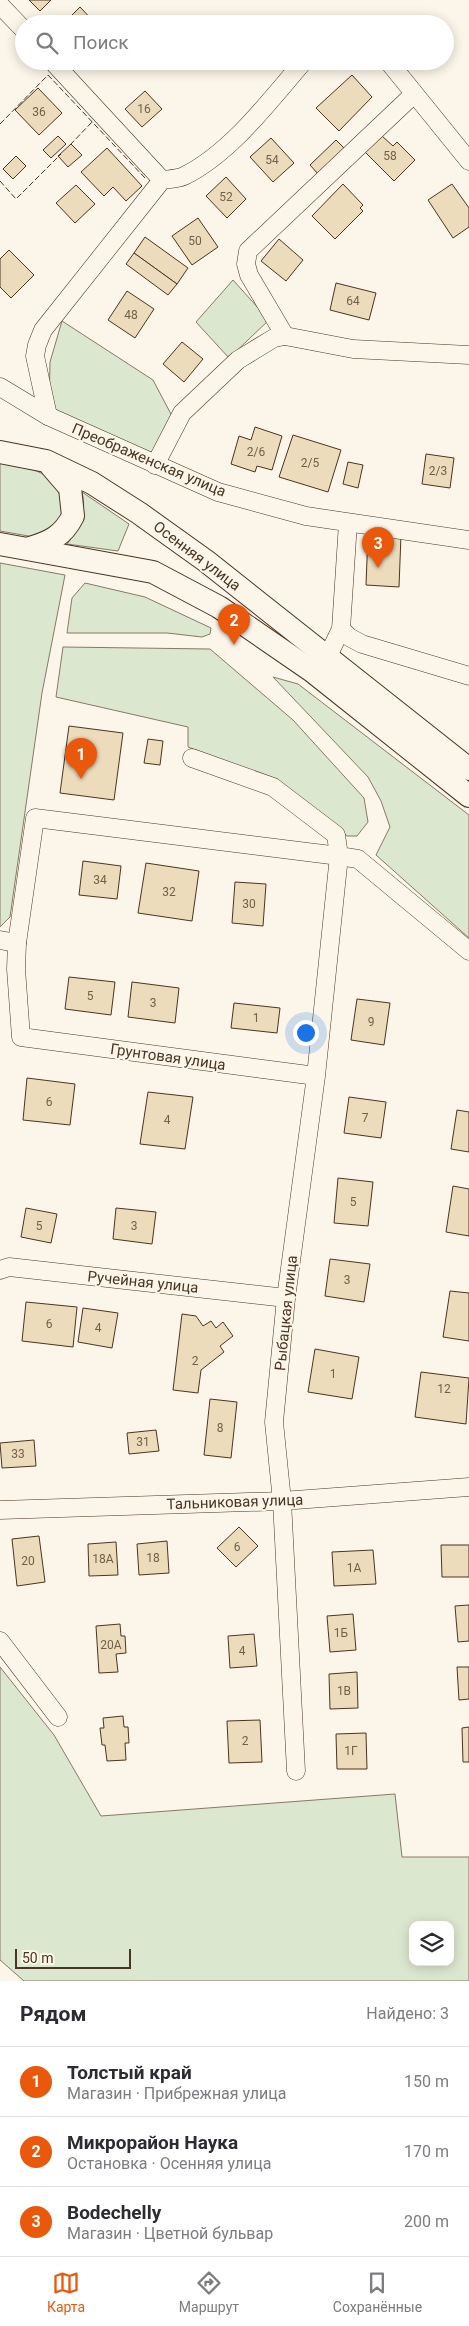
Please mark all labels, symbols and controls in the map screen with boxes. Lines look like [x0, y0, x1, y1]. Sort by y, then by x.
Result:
search box [15, 15, 454, 70]
icon: search [33, 29, 61, 57]
text: Поиск [73, 31, 129, 54]
house number: 16 [137, 102, 151, 116]
house number: 36 [32, 105, 46, 119]
house number: 58 [383, 149, 397, 163]
house number: 54 [265, 153, 279, 167]
house number: 52 [219, 190, 233, 204]
house number: 50 [188, 234, 202, 248]
house number: 64 [346, 294, 360, 308]
house number: 48 [124, 308, 138, 322]
street label: Преображенская улица [69, 419, 229, 501]
house number: 2/6 [247, 445, 265, 459]
house number: 2/5 [301, 456, 319, 470]
house number: 2/3 [429, 464, 447, 478]
street label: Осенняя улица [150, 517, 244, 595]
pin: 3 [362, 527, 394, 568]
pin: 2 [218, 604, 250, 645]
pin: 1 [65, 738, 97, 779]
house number: 34 [93, 873, 107, 887]
house number: 32 [162, 885, 176, 899]
house number: 30 [242, 897, 256, 911]
house number: 5 [87, 989, 94, 1003]
house number: 3 [150, 996, 156, 1010]
house number: 1 [253, 1011, 259, 1025]
house number: 9 [368, 1015, 374, 1029]
your location [293, 1020, 319, 1046]
street label: Грунтовая улица [109, 1040, 227, 1074]
house number: 6 [46, 1095, 53, 1109]
house number: 7 [362, 1111, 369, 1125]
house number: 4 [164, 1113, 171, 1127]
house number: 5 [350, 1195, 357, 1209]
house number: 5 [36, 1219, 43, 1233]
house number: 3 [131, 1219, 137, 1233]
street label: Рыбацкая улица [271, 1254, 301, 1372]
street label: Ручейная улица [87, 1267, 199, 1297]
house number: 3 [344, 1273, 350, 1287]
house number: 6 [46, 1317, 53, 1331]
house number: 4 [95, 1321, 102, 1335]
house number: 2 [192, 1354, 199, 1368]
house number: 1 [330, 1367, 336, 1381]
house number: 12 [437, 1382, 451, 1396]
house number: 8 [217, 1421, 224, 1435]
house number: 31 [136, 1435, 150, 1449]
house number: 33 [11, 1447, 25, 1461]
street label: Тальниковая улица [166, 1491, 304, 1513]
house number: 6 [234, 1540, 241, 1554]
house number: 18 [146, 1551, 160, 1565]
house number: 18А [92, 1552, 114, 1566]
house number: 20 [21, 1554, 35, 1568]
house number: 1А [347, 1561, 361, 1575]
house number: 1Б [334, 1626, 349, 1640]
house number: 20А [100, 1638, 122, 1652]
house number: 4 [239, 1644, 246, 1658]
house number: 1В [337, 1684, 351, 1698]
house number: 2 [242, 1734, 249, 1748]
house number: 1Г [344, 1744, 358, 1758]
map controls [409, 1921, 454, 1966]
button: layers [409, 1921, 454, 1966]
scale bar [15, 1946, 131, 1969]
text: 50 m [22, 1950, 54, 1966]
text: Рядом [20, 2002, 86, 2026]
text: Найдено: 3 [366, 2004, 449, 2023]
text: Толстый край [67, 2061, 192, 2084]
text: 1 [31, 2072, 41, 2091]
text: 150 m [404, 2072, 449, 2091]
text: Магазин · Прибрежная улица [67, 2084, 286, 2103]
text: Микрорайон Наука [67, 2131, 238, 2154]
text: 2 [31, 2142, 41, 2161]
text: 170 m [404, 2142, 449, 2161]
text: Остановка · Осенняя улица [67, 2154, 271, 2173]
text: Bodechelly [67, 2201, 161, 2224]
text: 3 [31, 2212, 41, 2231]
text: 200 m [404, 2212, 449, 2231]
text: Магазин · Цветной бульвар [67, 2224, 273, 2243]
tab: Карта [47, 2269, 85, 2315]
tab: Маршрут [179, 2269, 239, 2315]
tab: Сохранённые [333, 2269, 422, 2315]

